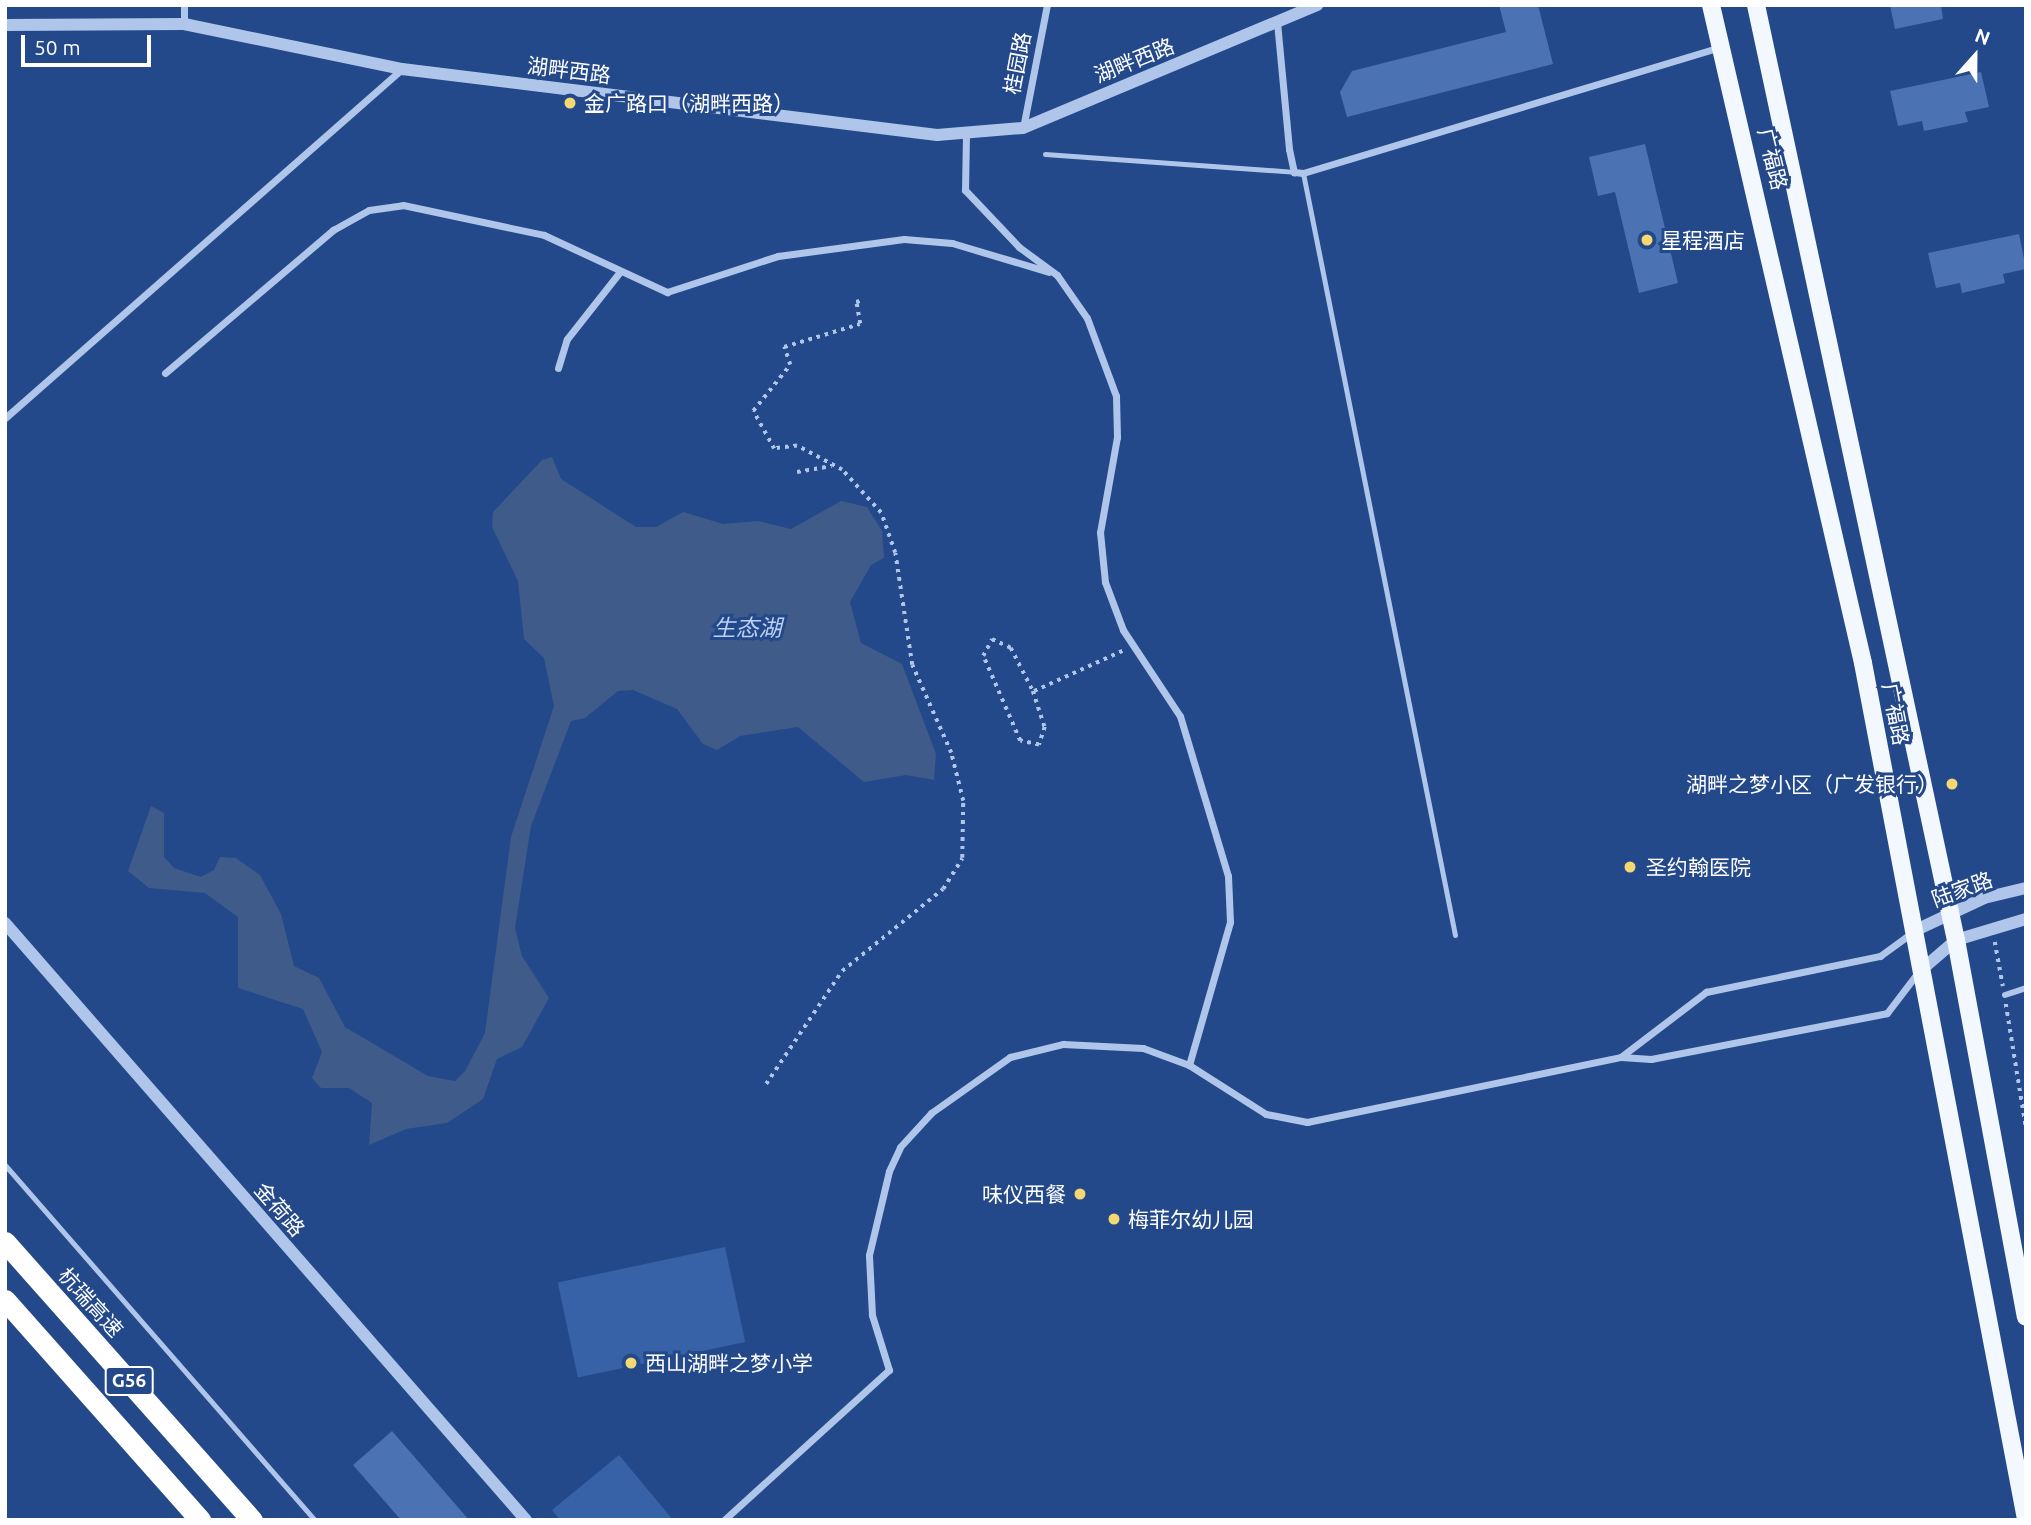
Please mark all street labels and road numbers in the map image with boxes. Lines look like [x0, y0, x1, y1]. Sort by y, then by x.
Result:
street label: 桂园路 [999, 30, 1035, 96]
street label: 湖畔西路 [1090, 33, 1178, 87]
street label: 湖畔西路 [526, 52, 612, 88]
street label: 广福路 [1753, 125, 1793, 193]
street label: 广福路 [1878, 681, 1914, 747]
street label: 陆家路 [1928, 866, 1996, 912]
street label: 金荷路 [250, 1177, 310, 1241]
street label: 杭瑞高速 [54, 1262, 128, 1342]
road number: G56 [104, 1366, 154, 1396]

